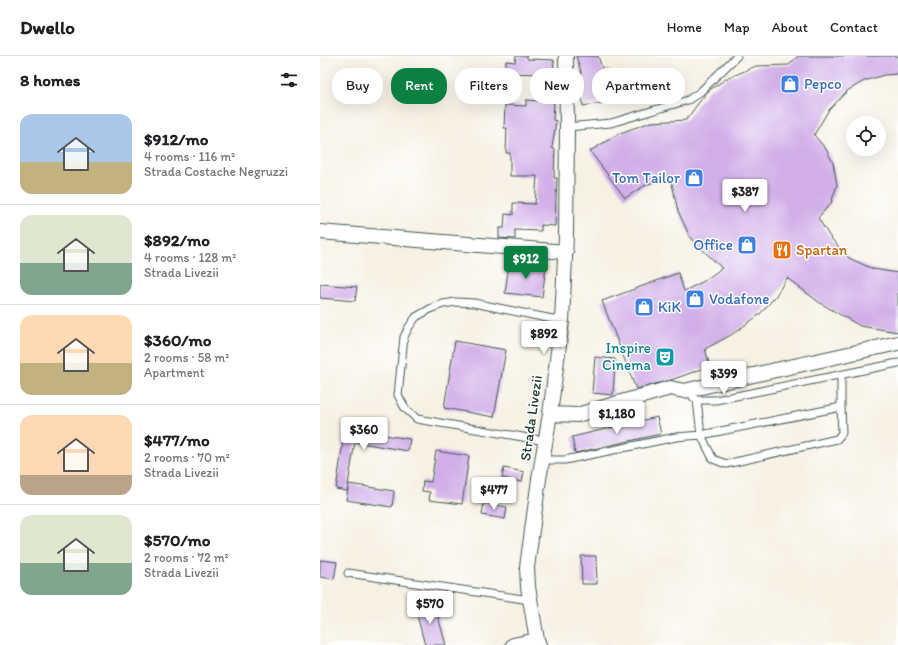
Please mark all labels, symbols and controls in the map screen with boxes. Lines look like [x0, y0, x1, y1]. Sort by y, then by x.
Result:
text: Dwello [20, 16, 75, 39]
text: Home [667, 19, 702, 36]
text: Map [724, 19, 750, 36]
text: About [772, 19, 808, 36]
text: Contact [830, 19, 878, 36]
chip: Buy [332, 68, 383, 104]
chip: Rent [391, 68, 447, 104]
chip: Filters [455, 68, 522, 104]
chip: New [530, 68, 584, 104]
chip: Apartment [592, 68, 685, 104]
icon: filters [278, 69, 300, 91]
text: 8 homes [20, 70, 80, 90]
shop icon: Pepco [779, 73, 801, 95]
place label: Pepco [804, 75, 842, 93]
map controls [846, 116, 886, 156]
button: locate [846, 116, 886, 156]
text: $912/mo [144, 129, 208, 149]
icon: home [52, 130, 100, 178]
text: 4 rooms · 116 m² [144, 149, 235, 164]
text: Strada Costache Negruzzi [144, 164, 288, 179]
shop icon: Tom Tailor [683, 167, 705, 189]
place label: Tom Tailor [612, 169, 680, 187]
pin: $387 [721, 179, 769, 213]
text: $387 [731, 184, 759, 199]
text: $892/mo [144, 230, 210, 250]
icon: home [52, 231, 100, 279]
shop icon: Office [736, 234, 758, 256]
place label: Office [693, 236, 733, 254]
restaurant icon: Spartan [771, 239, 793, 261]
place label: Spartan [796, 241, 848, 259]
pin: $912 [502, 246, 550, 280]
text: 4 rooms · 128 m² [144, 250, 236, 265]
text: $912 [513, 251, 539, 266]
text: Strada Livezii [144, 265, 219, 280]
shop icon: Vodafone [684, 288, 706, 310]
place label: Vodafone [709, 290, 770, 308]
shop icon: KiK [633, 296, 655, 318]
place label: KiK [658, 298, 681, 316]
pin: $892 [520, 321, 568, 355]
text: $892 [530, 326, 558, 341]
text: $360/mo [144, 330, 211, 350]
icon: home [52, 331, 100, 379]
place label: Inspire Cinema [602, 339, 651, 374]
theatre icon: Inspire Cinema [654, 346, 676, 368]
text: 2 rooms · 58 m² [144, 350, 229, 365]
pin: $399 [700, 361, 748, 395]
text: Apartment [144, 365, 205, 380]
text: $399 [710, 366, 738, 381]
street label: Strada Livezii [516, 374, 546, 462]
pin: $1,180 [584, 401, 650, 435]
text: $1,180 [599, 406, 635, 421]
pin: $360 [340, 417, 388, 451]
text: $360 [350, 422, 378, 437]
text: $477/mo [144, 430, 210, 450]
icon: home [52, 431, 100, 479]
text: 2 rooms · 70 m² [144, 450, 230, 465]
text: Strada Livezii [144, 465, 219, 480]
pin: $477 [470, 477, 518, 511]
text: $477 [480, 482, 508, 497]
text: $570/mo [144, 530, 211, 550]
icon: home [52, 531, 100, 579]
text: 2 rooms · 72 m² [144, 550, 229, 565]
text: Strada Livezii [144, 565, 219, 580]
pin: $570 [406, 591, 454, 625]
text: $570 [416, 596, 444, 611]

